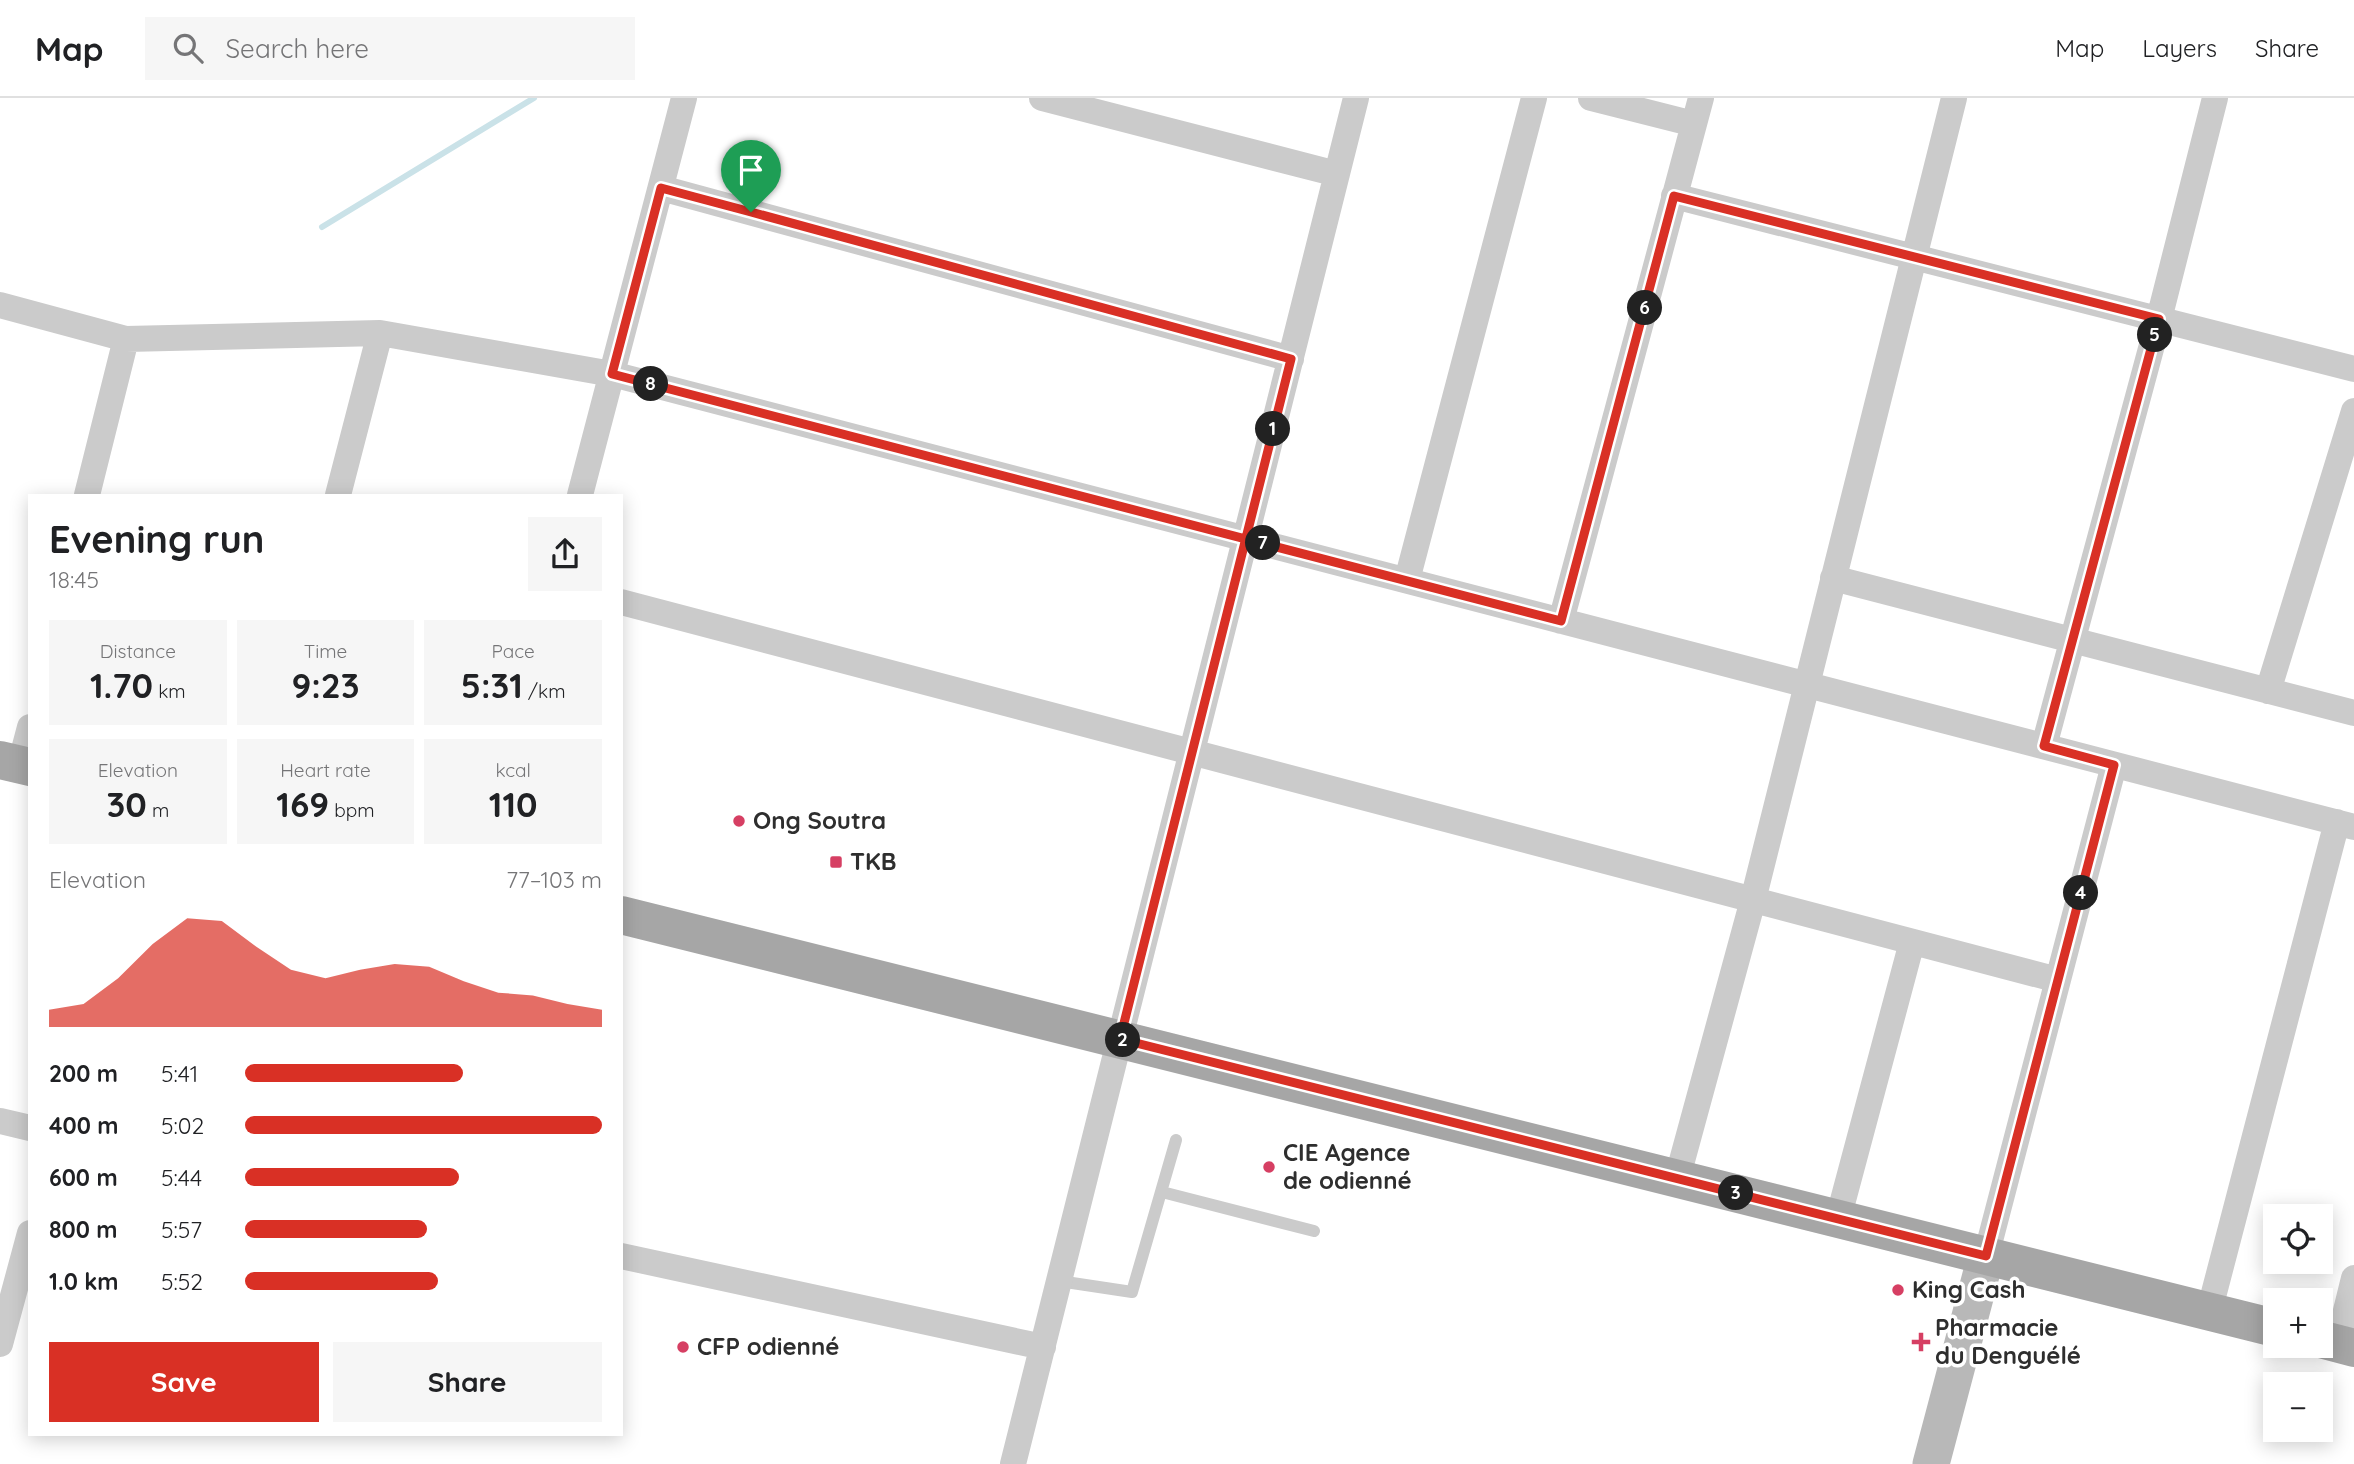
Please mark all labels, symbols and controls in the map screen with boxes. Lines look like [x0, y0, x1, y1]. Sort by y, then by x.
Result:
search box [145, 17, 635, 80]
text: Map [35, 28, 103, 69]
icon: search [169, 29, 207, 67]
text: Search here [225, 32, 369, 65]
text: Map [2055, 33, 2104, 63]
text: Layers [2142, 33, 2217, 63]
text: Share [2255, 33, 2319, 63]
pin [721, 140, 781, 212]
icon: arrive [732, 151, 770, 189]
pin: 6 [1628, 290, 1662, 326]
text: 6 [1639, 295, 1650, 319]
pin: 5 [2138, 317, 2172, 352]
text: 5 [2149, 322, 2160, 346]
pin: 8 [634, 366, 668, 402]
text: 8 [645, 371, 656, 395]
pin: 1 [1256, 412, 1290, 446]
text: 1 [1269, 416, 1276, 440]
text: Evening run [49, 515, 264, 563]
button: share [528, 517, 602, 591]
pin: 7 [1246, 526, 1280, 560]
text: 7 [1257, 530, 1268, 554]
text: 18:45 [49, 565, 99, 594]
text: Distance [100, 639, 176, 663]
text: Time [304, 639, 347, 663]
text: Pace [492, 639, 535, 663]
text: 1.70 [90, 663, 153, 707]
text: 9:23 [291, 663, 360, 707]
text: 5:31 [461, 663, 523, 707]
text: km [153, 679, 186, 703]
text: /km [523, 679, 566, 703]
text: Elevation [98, 758, 178, 782]
text: Heart rate [280, 758, 371, 782]
text: kcal [495, 758, 531, 782]
text: 30 [106, 782, 147, 826]
text: 169 [276, 782, 329, 826]
text: 110 [489, 782, 538, 826]
text: m [147, 798, 169, 822]
text: bpm [329, 798, 375, 822]
place label: Ong Soutra [753, 805, 886, 835]
marker: Ong Soutra [731, 813, 747, 829]
place label: TKB [850, 846, 896, 876]
marker: TKB [828, 854, 844, 870]
text: Elevation [49, 865, 146, 894]
text: 77–103 m [506, 865, 602, 894]
pin: 4 [2064, 876, 2098, 910]
text: 4 [2075, 880, 2086, 904]
pin: 2 [1106, 1023, 1140, 1058]
text: 2 [1117, 1027, 1128, 1051]
text: 200 m [49, 1059, 118, 1088]
text: 5:41 [161, 1059, 198, 1088]
text: 400 m [49, 1111, 118, 1140]
text: 5:02 [161, 1111, 204, 1140]
place label: CIE Agence de odienné [1283, 1137, 1412, 1195]
marker: CIE Agence de odienné [1261, 1159, 1277, 1175]
text: 600 m [49, 1163, 118, 1192]
text: 5:44 [161, 1163, 202, 1192]
pin: 3 [1718, 1176, 1754, 1210]
text: 3 [1730, 1180, 1741, 1204]
map controls [2263, 1204, 2333, 1442]
button: locate [2263, 1204, 2333, 1274]
text: 800 m [49, 1215, 118, 1244]
text: 5:57 [161, 1215, 202, 1244]
text: 1.0 km [49, 1267, 119, 1296]
text: 5:52 [161, 1267, 203, 1296]
place label: King Cash [1912, 1274, 2025, 1304]
marker: King Cash [1890, 1282, 1906, 1298]
button: + [2263, 1288, 2333, 1358]
place label: Pharmacie du Denguélé [1935, 1312, 2081, 1370]
place label: CFP odienné [697, 1331, 839, 1361]
marker: Pharmacie du Denguélé [1913, 1334, 1929, 1350]
marker: CFP odienné [675, 1339, 691, 1355]
button: Save [49, 1342, 319, 1422]
button: Share [333, 1342, 602, 1422]
button: − [2263, 1372, 2333, 1442]

